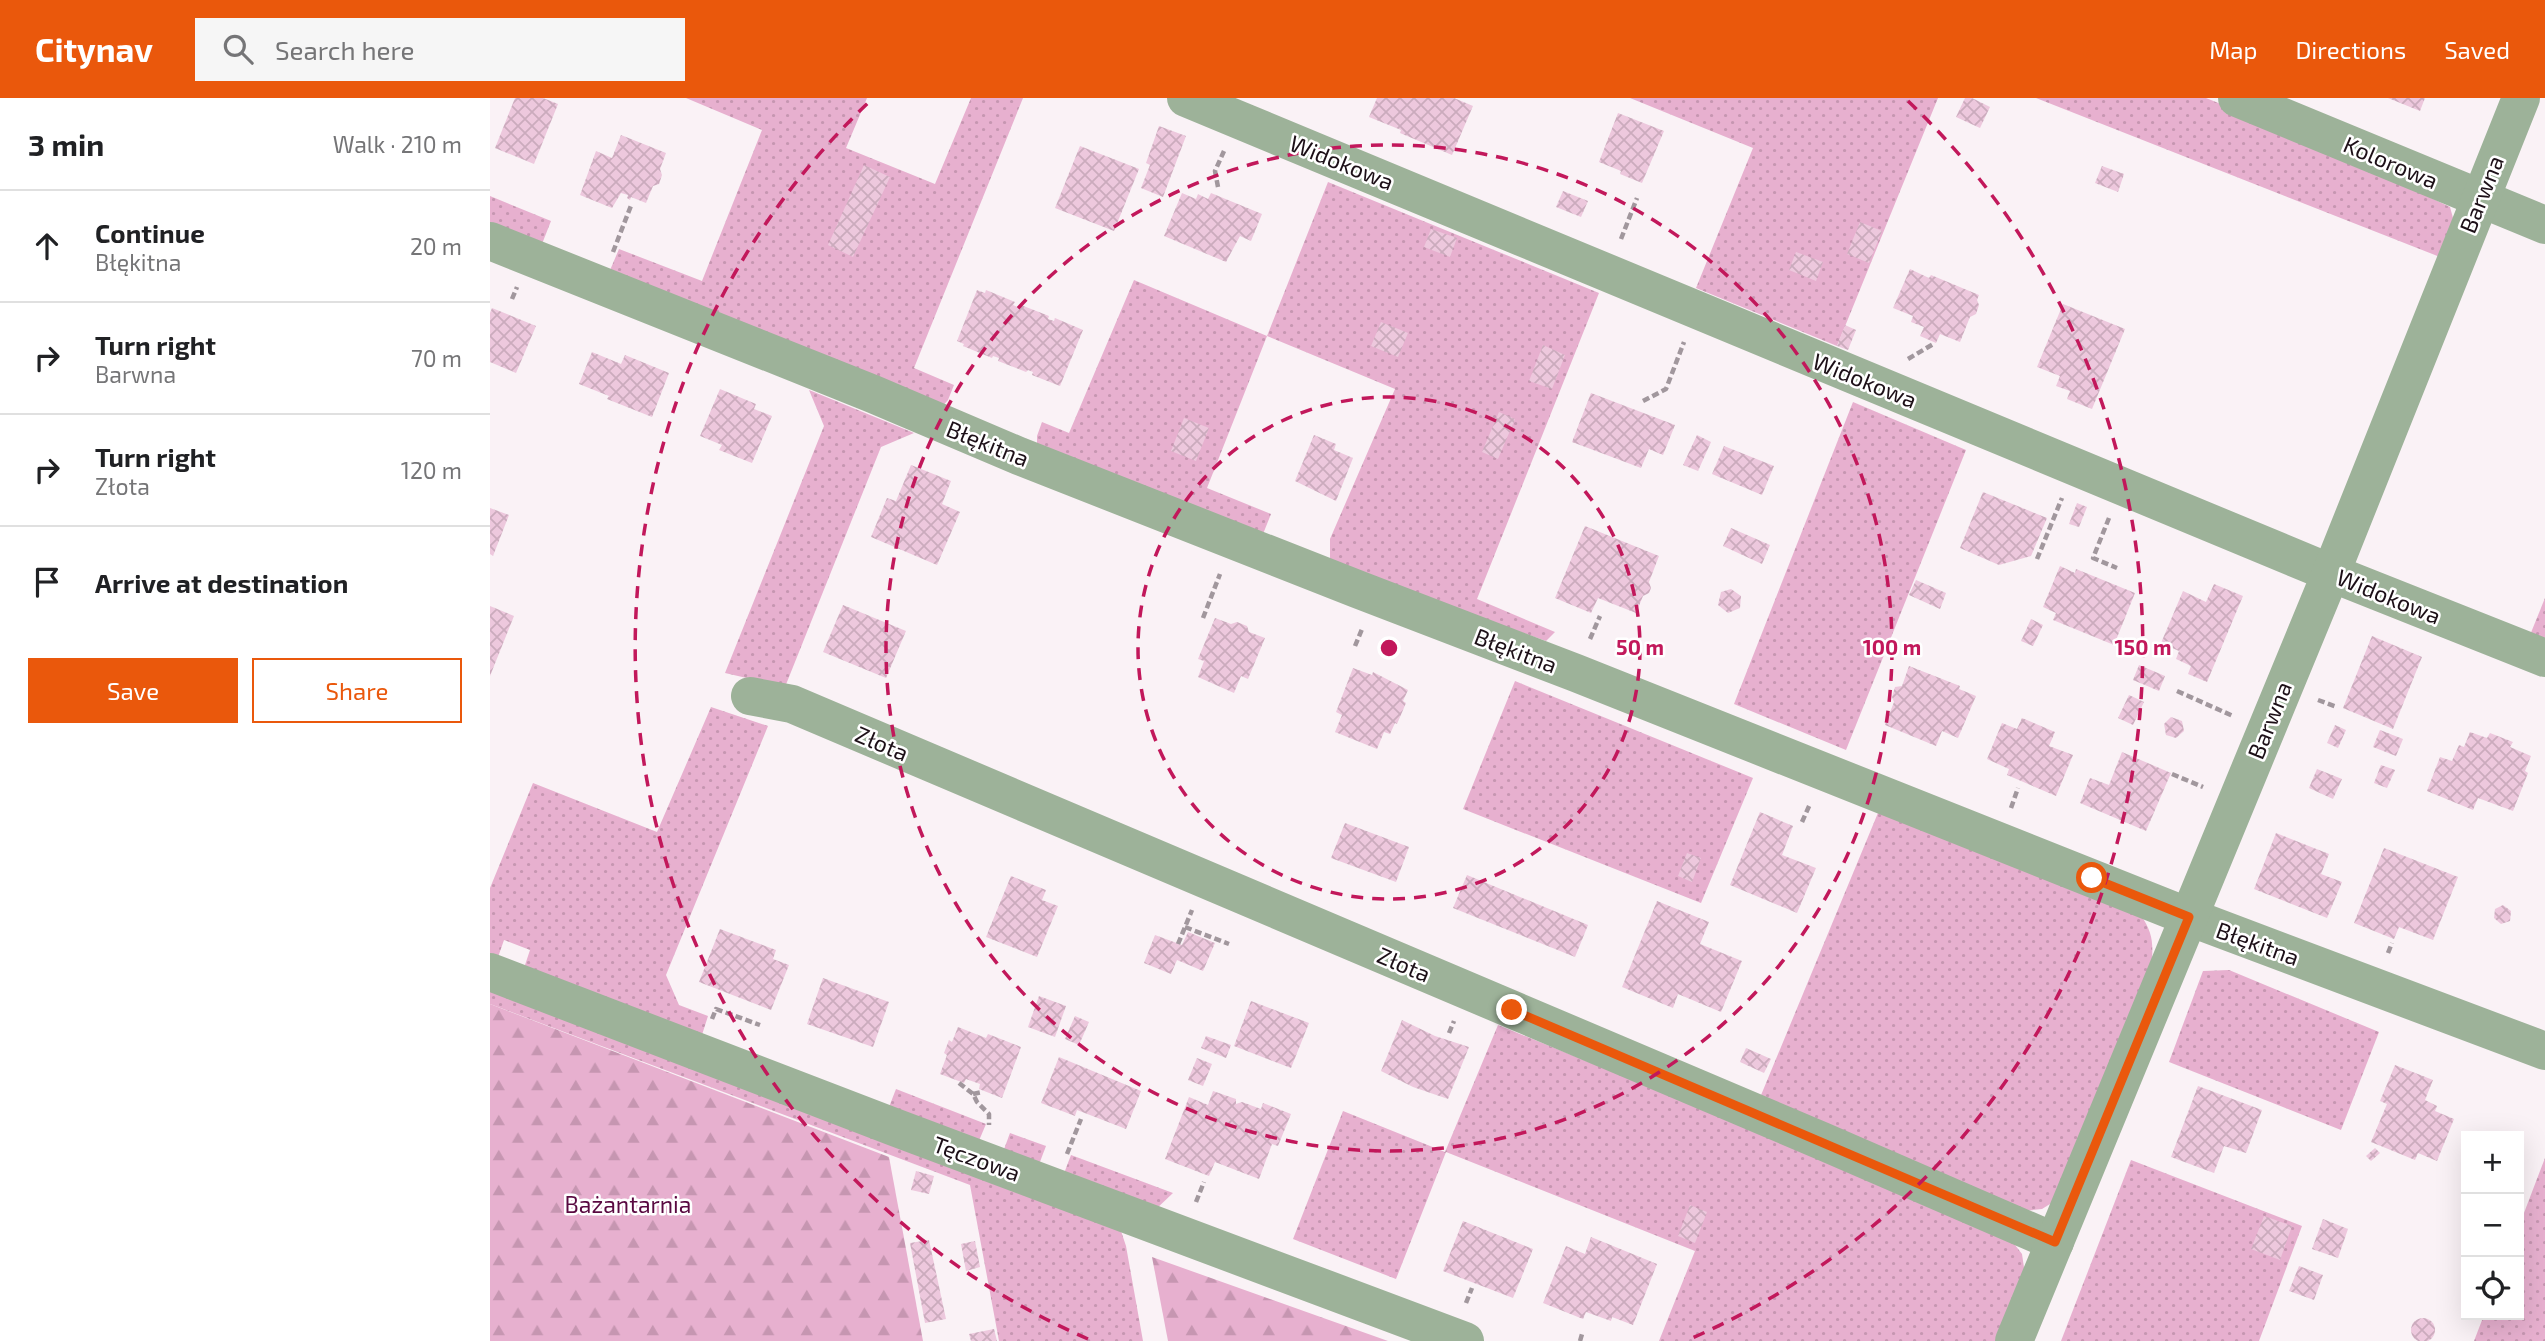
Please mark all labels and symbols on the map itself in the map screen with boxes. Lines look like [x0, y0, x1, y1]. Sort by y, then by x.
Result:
street label: Widokowa [1286, 128, 1398, 196]
street label: Kolorowa [2340, 130, 2442, 194]
street label: Barwna [2453, 151, 2509, 237]
street label: Widokowa [1809, 346, 1921, 414]
street label: Błękitna [943, 414, 1033, 472]
street label: Widokowa [2333, 562, 2445, 630]
street label: Błękitna [1471, 621, 1561, 679]
text: 50 m [1616, 634, 1664, 659]
text: 100 m [1863, 634, 1921, 659]
text: 150 m [2115, 634, 2171, 659]
centre of rings [1377, 636, 1401, 660]
street label: Barwna [2241, 677, 2297, 763]
street label: Złota [851, 719, 913, 767]
route start [2076, 862, 2107, 893]
street label: Błękitna [2213, 915, 2303, 971]
street label: Złota [1373, 940, 1435, 988]
route end [1496, 994, 1527, 1025]
street label: Tęczowa [930, 1129, 1024, 1187]
park label: Bażantarnia [565, 1190, 691, 1218]

